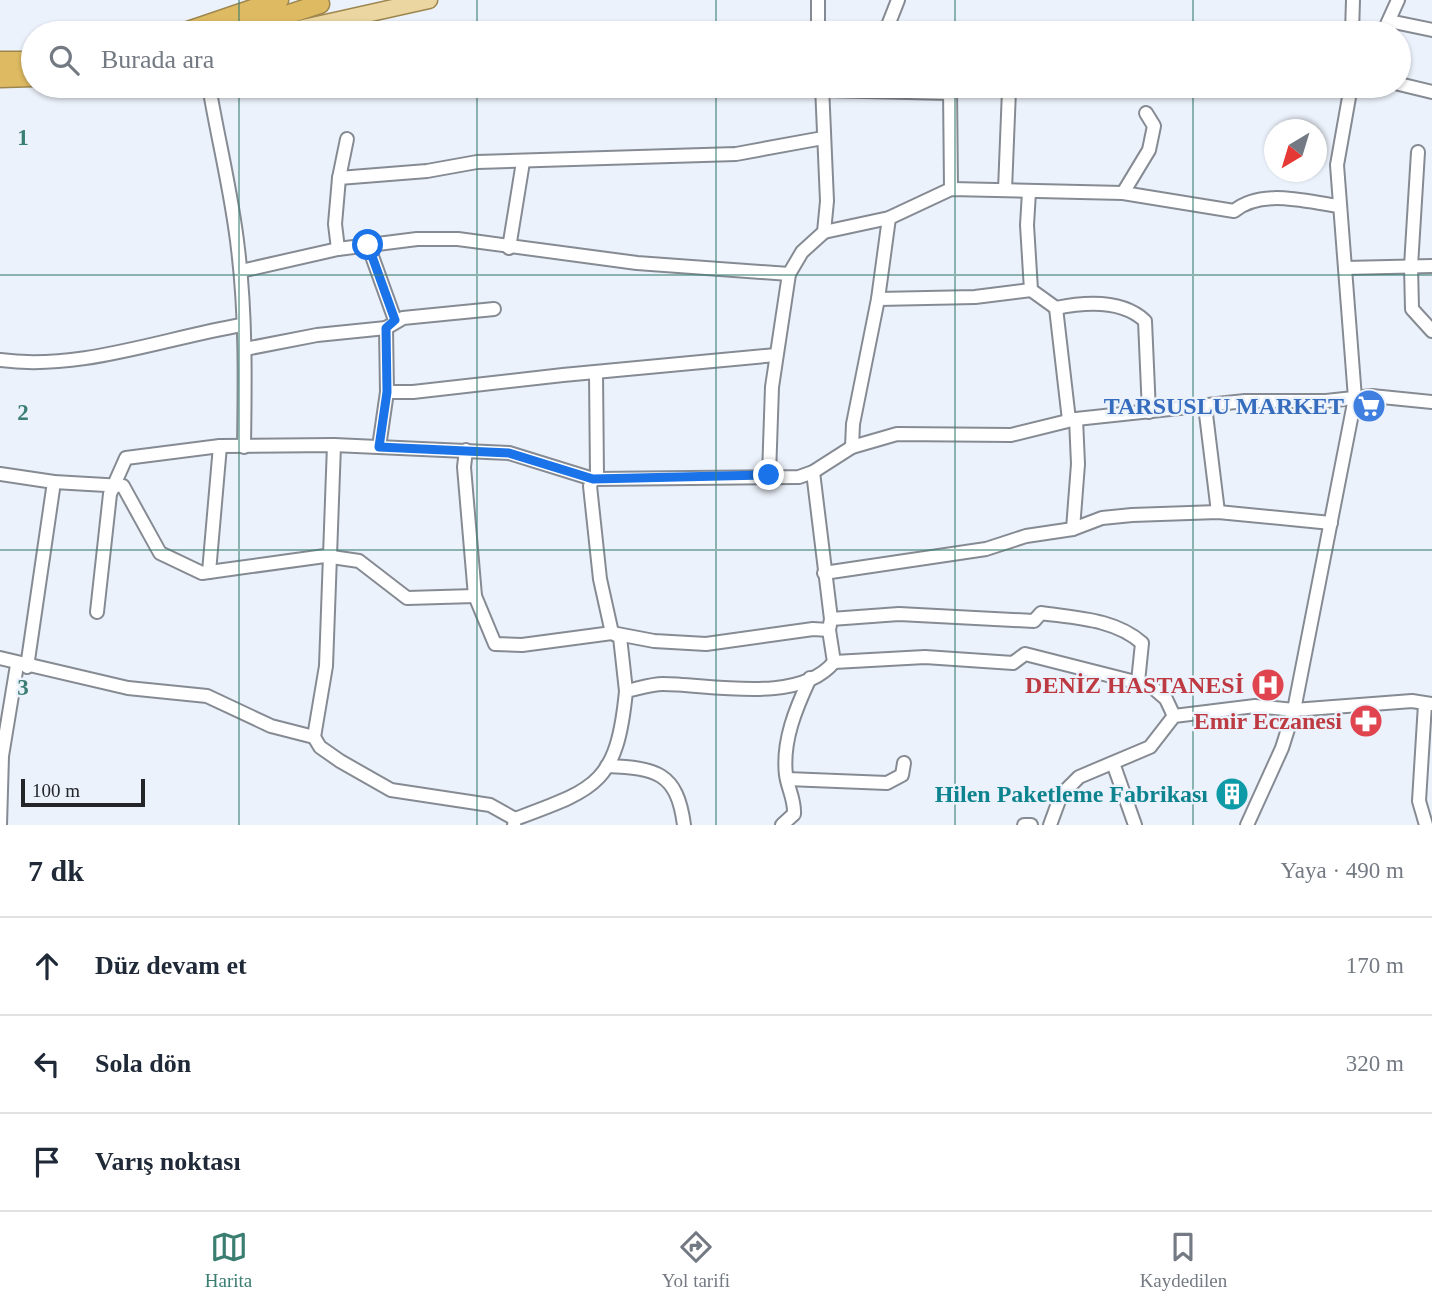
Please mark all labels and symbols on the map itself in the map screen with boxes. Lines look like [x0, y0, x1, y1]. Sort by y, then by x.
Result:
north arrow [1264, 119, 1327, 182]
text: 1 [17, 125, 29, 150]
route start [352, 229, 383, 260]
supermarket icon: TARSUSLU MARKET [1350, 387, 1388, 425]
place label: TARSUSLU MARKET [1104, 393, 1344, 419]
text: 2 [17, 400, 29, 425]
route end [753, 459, 784, 490]
hospital icon: DENİZ HASTANESİ [1249, 666, 1287, 704]
place label: DENİZ HASTANESİ [1025, 672, 1244, 698]
text: 3 [17, 675, 29, 700]
pharmacy icon: Emir Eczanesi [1347, 702, 1385, 740]
place label: Emir Eczanesi [1194, 708, 1342, 734]
building icon: Hilen Paketleme Fabrikası [1213, 775, 1251, 813]
scale bar [21, 776, 145, 808]
place label: Hilen Paketleme Fabrikası [935, 781, 1208, 807]

